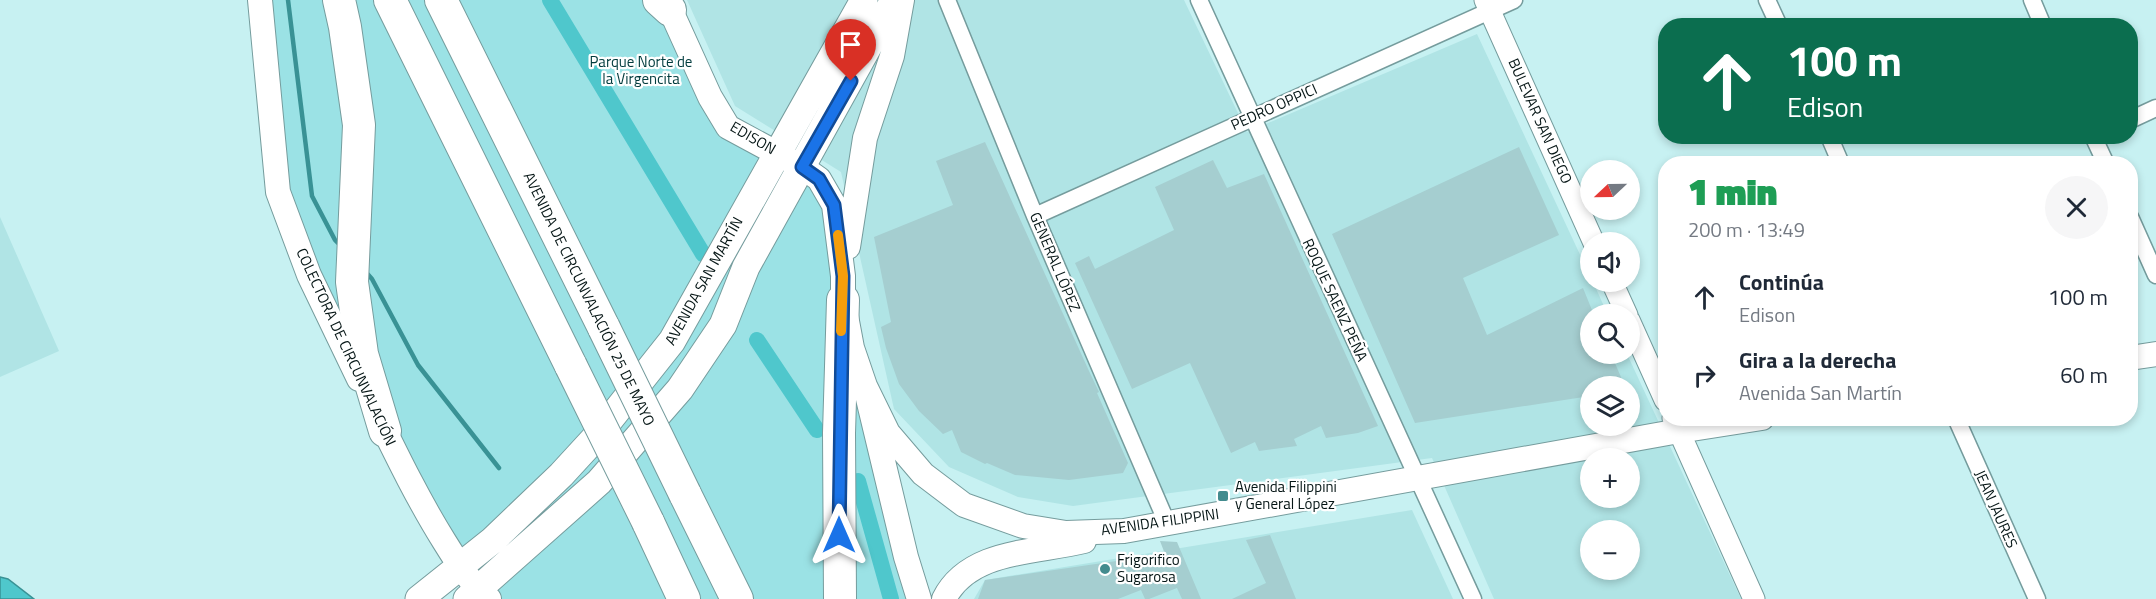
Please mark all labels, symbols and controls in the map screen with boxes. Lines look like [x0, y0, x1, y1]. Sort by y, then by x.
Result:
pin [825, 19, 876, 81]
icon: arrive [834, 28, 867, 61]
text: 100 m [1787, 28, 1902, 92]
icon: ahead [1688, 42, 1766, 120]
park label: Parque Norte de la Virgencita [590, 50, 692, 90]
street label: BULEVAR SAN DIEGO [1502, 54, 1578, 187]
street label: PEDRO OPPICI [1227, 77, 1321, 136]
text: Edison [1787, 86, 1863, 127]
street label: EDISON [726, 115, 781, 160]
north arrow [1580, 160, 1640, 220]
map controls [1580, 160, 1640, 580]
text: 1 min [1688, 164, 1777, 219]
street label: AVENIDA DE CIRCUNVALACIÓN 25 DE MAYO [518, 168, 661, 430]
button: close [2045, 176, 2108, 239]
street label: GENERAL LÓPEZ [1024, 208, 1087, 315]
street label: AVENIDA SAN MARTÍN [659, 212, 748, 349]
text: 200 m · 13:49 [1688, 214, 1805, 245]
button: sound [1580, 232, 1640, 292]
street label: ROQUE SAENZ PEÑA [1297, 235, 1374, 365]
street label: COLECTORA DE CIRCUNVALACIÓN [290, 244, 402, 449]
text: Continúa [1739, 265, 1824, 299]
text: 100 m [2048, 280, 2108, 314]
icon: ahead [1688, 281, 1721, 314]
text: Edison [1739, 299, 1795, 330]
button: search [1580, 304, 1640, 364]
text: Gira a la derecha [1739, 343, 1896, 377]
text: 60 m [2060, 358, 2108, 392]
icon: right [1688, 359, 1721, 392]
button: layers [1580, 376, 1640, 436]
text: Avenida San Martín [1739, 377, 1902, 408]
button: + [1580, 448, 1640, 508]
street label: JEAN JAURES [1969, 466, 2024, 552]
place label: Avenida Filippini y General López [1235, 475, 1337, 515]
marker: Avenida Filippini y General López [1216, 489, 1230, 503]
street label: AVENIDA FILIPPINI [1099, 502, 1220, 541]
position arrow [807, 503, 871, 567]
button: − [1580, 520, 1640, 580]
place label: Frigorifico Sugarosa [1117, 548, 1180, 588]
marker: Frigorifico Sugarosa [1098, 562, 1112, 576]

